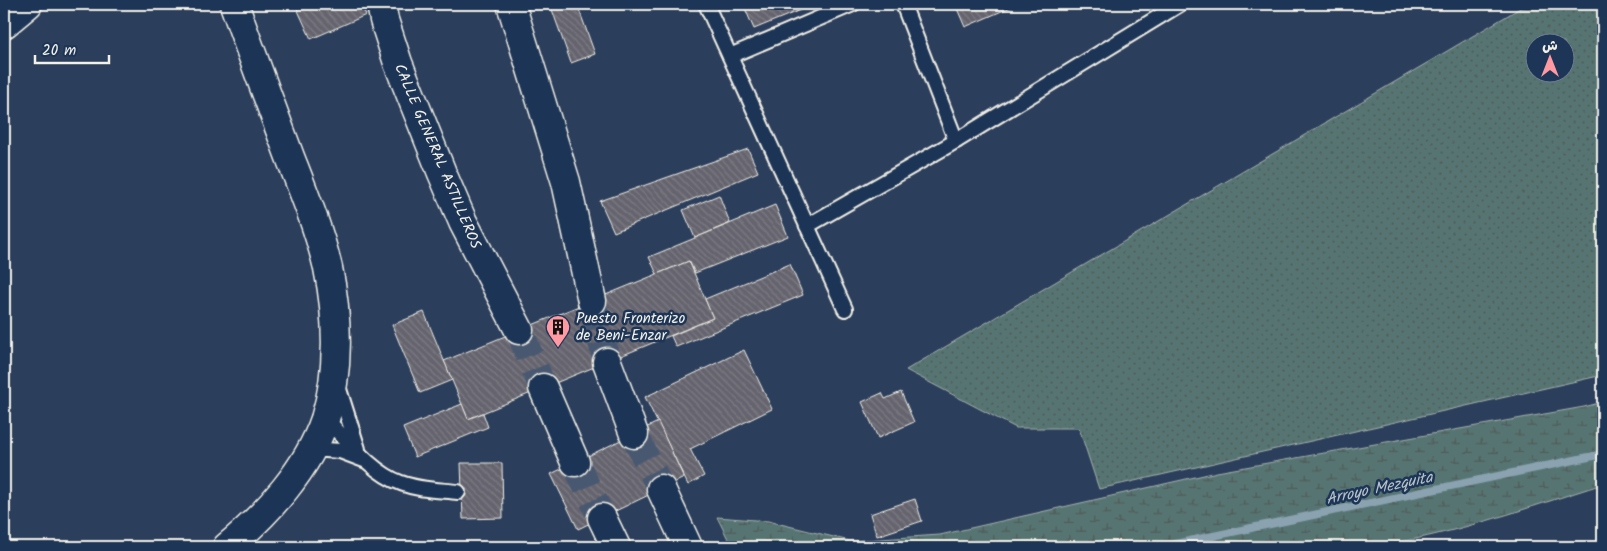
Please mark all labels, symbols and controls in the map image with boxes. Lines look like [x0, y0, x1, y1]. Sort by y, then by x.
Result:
scale bar [35, 32, 109, 64]
north arrow [1524, 32, 1574, 82]
text: ش [1542, 35, 1558, 57]
text: 20 m [42, 39, 76, 63]
street label: CALLE GENERAL ASTILLEROS [387, 60, 487, 253]
place label: Puesto Fronterizo de Beni-Enzar [576, 307, 685, 348]
building icon: Puesto Fronterizo de Beni-Enzar [545, 314, 571, 348]
water label: Arroyo Mezquita [1324, 465, 1436, 512]

